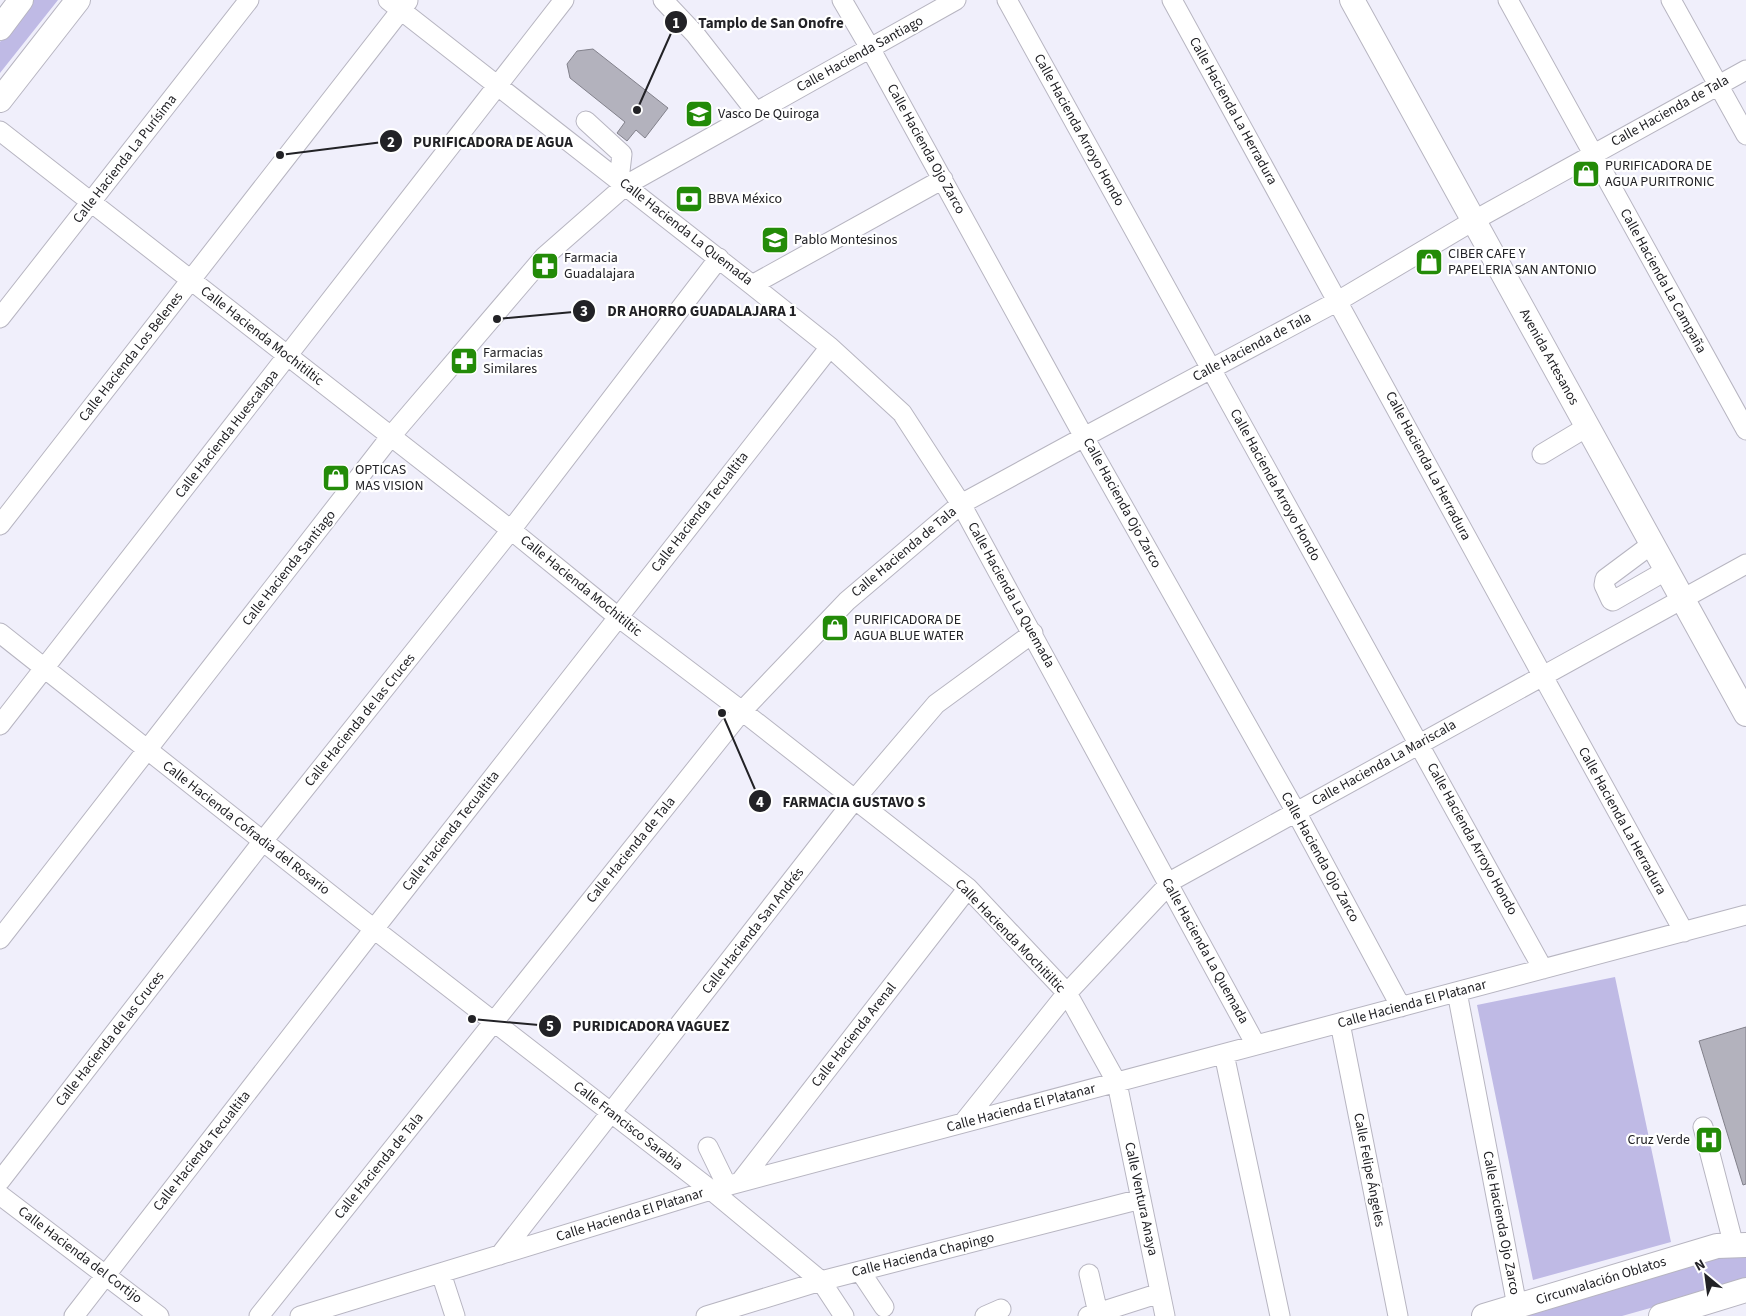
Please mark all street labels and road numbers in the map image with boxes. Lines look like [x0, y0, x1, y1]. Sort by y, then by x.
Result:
street label: Calle Hacienda Santiago [793, 11, 927, 97]
street label: Calle Hacienda La Herradura [1184, 33, 1282, 189]
street label: Calle Hacienda Arroyo Hondo [1029, 50, 1129, 210]
street label: Calle Hacienda de Tala [1607, 70, 1733, 152]
street label: Calle Hacienda Ojo Zarco [882, 80, 970, 218]
street label: Calle Hacienda La Purísima [68, 90, 182, 228]
street label: Calle Hacienda La Quemada [615, 174, 757, 290]
street label: Calle Hacienda La Campaña [1615, 205, 1711, 357]
street label: Calle Hacienda Mochitiltic [196, 281, 328, 391]
street label: Calle Hacienda Los Belenes [74, 288, 188, 426]
street label: Avenida Artesanos [1514, 305, 1584, 409]
street label: Calle Hacienda de Tala [1189, 307, 1315, 387]
street label: Calle Hacienda Huescalapa [170, 365, 284, 503]
street label: Calle Hacienda La Herradura [1380, 388, 1476, 544]
street label: Calle Hacienda Arroyo Hondo [1225, 405, 1325, 565]
street label: Calle Hacienda Ojo Zarco [1078, 434, 1166, 572]
street label: Calle Hacienda Tecualtita [647, 448, 753, 576]
street label: Calle Hacienda de Tala [847, 502, 961, 602]
street label: Calle Hacienda Santiago [237, 506, 341, 630]
street label: Calle Hacienda La Quemada [962, 518, 1060, 672]
street label: Calle Hacienda Mochitiltic [516, 530, 647, 642]
street label: Calle Hacienda de las Cruces [300, 649, 420, 791]
street label: Calle Hacienda La Mariscala [1308, 715, 1460, 811]
street label: Calle Hacienda La Herradura [1573, 743, 1671, 899]
street label: Calle Hacienda Cofradia del Rosario [158, 756, 334, 900]
street label: Calle Hacienda Arroyo Hondo [1422, 759, 1522, 919]
street label: Calle Hacienda Tecualtita [398, 767, 504, 895]
street label: Calle Hacienda Ojo Zarco [1276, 788, 1364, 926]
street label: Calle Hacienda de Tala [582, 792, 680, 908]
street label: Calle Hacienda San Andrés [697, 863, 809, 999]
street label: Calle Hacienda Mochitiltic [950, 874, 1070, 998]
street label: Calle Hacienda La Quemada [1156, 874, 1254, 1028]
street label: Calle Hacienda de las Cruces [51, 967, 169, 1111]
street label: Calle Hacienda El Platanar [1335, 974, 1489, 1034]
street label: Calle Hacienda Arenal [807, 978, 901, 1091]
street label: Calle Francisco Sarabia [569, 1077, 687, 1175]
street label: Calle Hacienda El Platanar [944, 1078, 1098, 1138]
street label: Calle Hacienda Tecualtita [149, 1087, 255, 1215]
street label: Calle Hacienda de Tala [330, 1108, 428, 1224]
street label: Calle Felipe Ángeles [1348, 1111, 1390, 1229]
street label: Calle Ventura Anaya [1119, 1140, 1163, 1258]
street label: Calle Hacienda Ojo Zarco [1477, 1149, 1525, 1297]
street label: Calle Hacienda El Platanar [554, 1183, 706, 1247]
street label: Calle Hacienda del Cortijo [14, 1202, 146, 1308]
street label: Calle Hacienda Chapingo [850, 1228, 996, 1282]
street label: Circunvalación Oblatos [1533, 1252, 1669, 1310]

